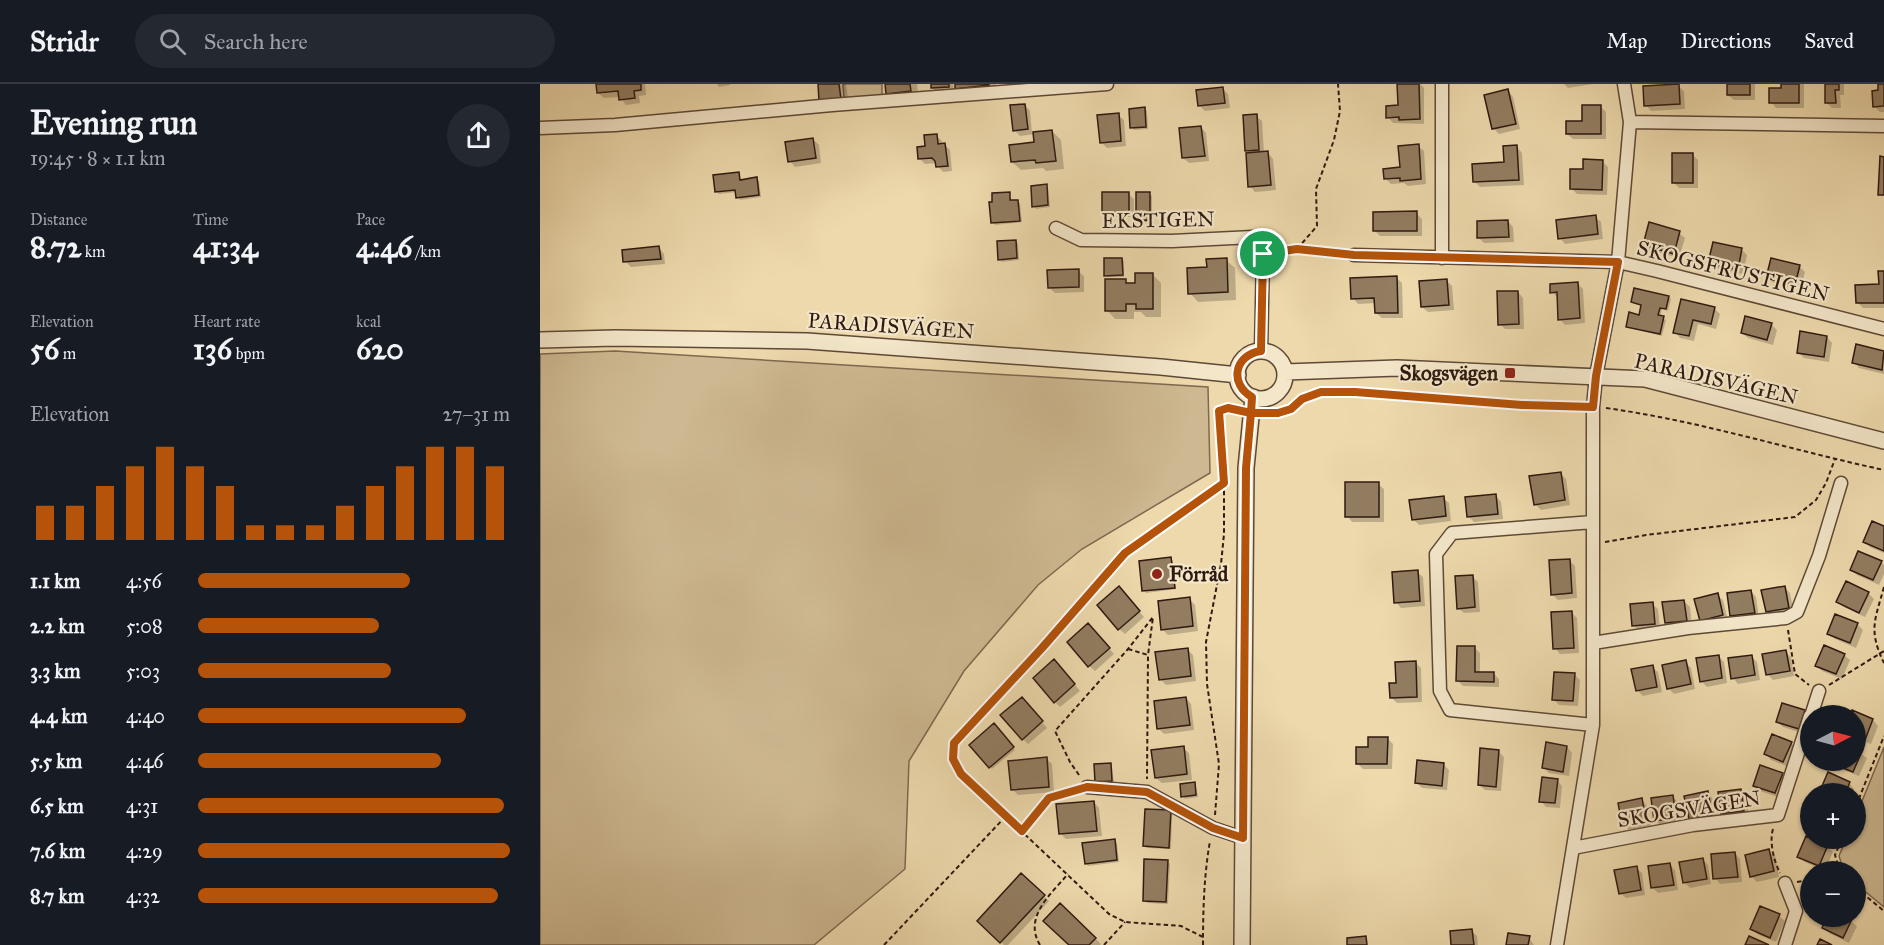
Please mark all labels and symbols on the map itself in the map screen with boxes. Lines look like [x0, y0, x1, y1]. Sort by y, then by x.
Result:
street label: EKSTIGEN [1101, 206, 1215, 234]
pin [1237, 228, 1288, 279]
street label: SKOGSFRUSTIGEN [1634, 235, 1832, 308]
street label: PARADISVÄGEN [807, 307, 975, 345]
street label: PARADISVÄGEN [1632, 348, 1800, 410]
place label: Skogsvägen [1399, 360, 1499, 386]
marker: Skogsvägen [1503, 366, 1517, 380]
place label: Förråd [1169, 561, 1229, 587]
marker: Förråd [1150, 567, 1164, 581]
north arrow [1800, 705, 1866, 771]
street label: SKOGSVÄGEN [1615, 785, 1763, 833]

